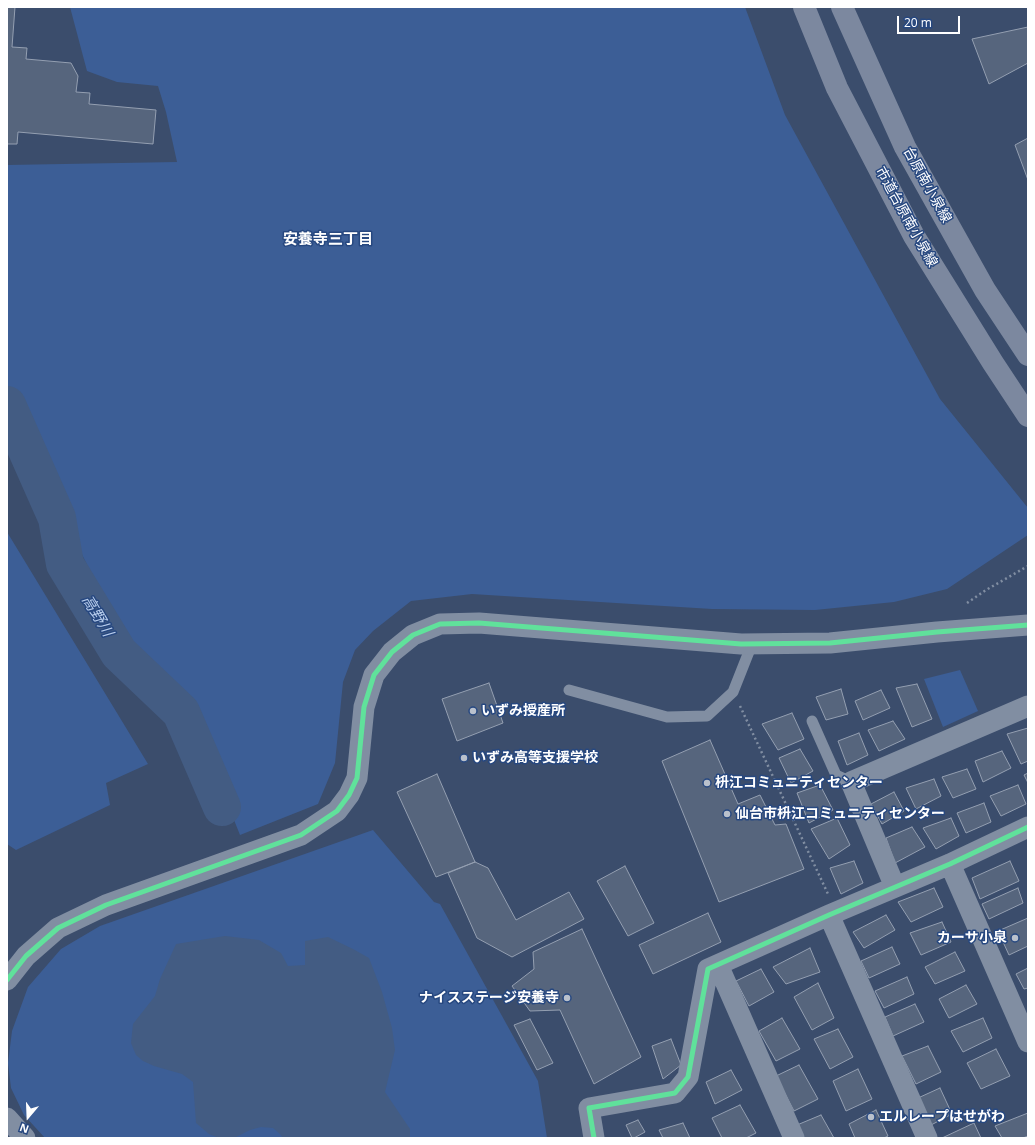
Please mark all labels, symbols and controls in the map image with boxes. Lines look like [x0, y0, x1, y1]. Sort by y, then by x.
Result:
scale bar [899, 8, 962, 34]
text: 20 m [904, 14, 932, 31]
street label: 台原南小泉線 [899, 144, 955, 226]
street label: 市道台原南小泉線 [872, 164, 940, 270]
district label: 安養寺三丁目 [283, 231, 373, 249]
water label: 高野川 [78, 592, 116, 640]
place label: いずみ授産所 [481, 703, 565, 719]
marker: いずみ授産所 [468, 706, 478, 716]
place label: いずみ高等支援学校 [472, 750, 598, 766]
marker: いずみ高等支援学校 [459, 753, 469, 763]
place label: 枡江コミュニティセンター [715, 775, 883, 791]
marker: 枡江コミュニティセンター [702, 778, 712, 788]
place label: 仙台市枡江コミュニティセンター [735, 806, 945, 822]
marker: 仙台市枡江コミュニティセンター [722, 809, 732, 819]
place label: カーサ小泉 [937, 930, 1007, 946]
marker: カーサ小泉 [1010, 933, 1020, 943]
place label: ナイスステージ安養寺 [419, 990, 559, 1006]
marker: ナイスステージ安養寺 [562, 993, 572, 1003]
north arrow [8, 1097, 48, 1137]
place label: エルレープはせがわ [879, 1109, 1005, 1125]
marker: エルレープはせがわ [866, 1112, 876, 1122]
text: N [17, 1120, 31, 1137]

